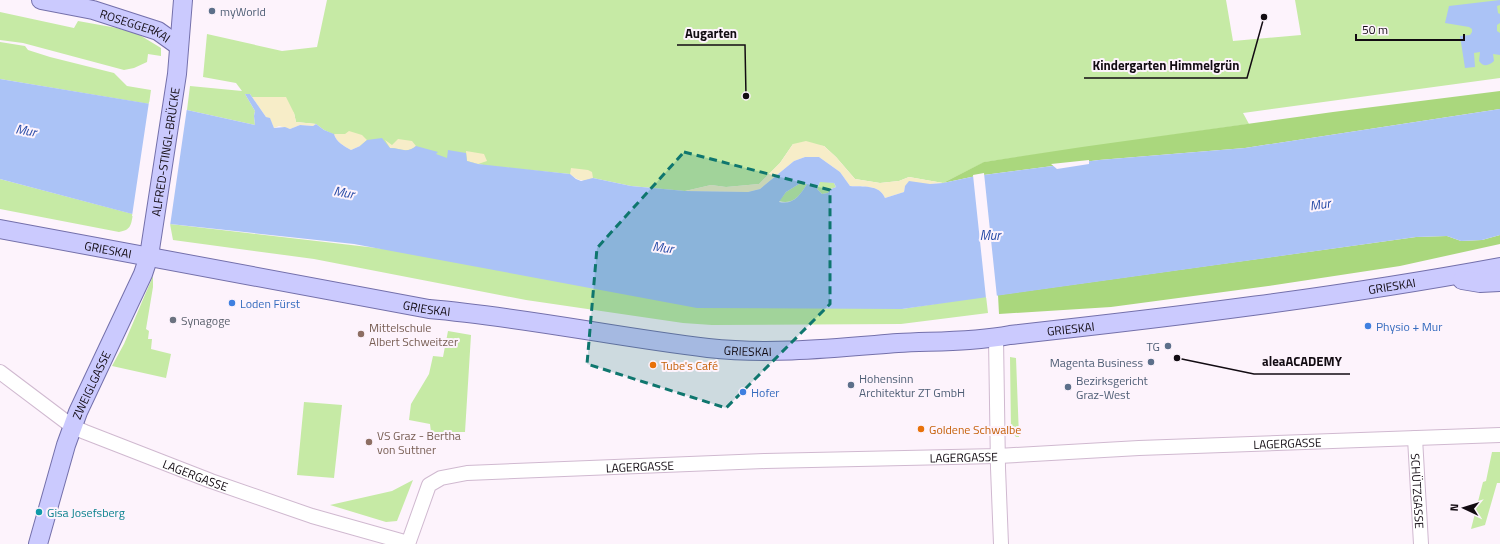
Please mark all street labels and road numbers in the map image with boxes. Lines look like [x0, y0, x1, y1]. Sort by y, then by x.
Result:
street label: ROSEGGERKAI [98, 3, 175, 47]
street label: ALFRED-STINGL-BRÜCKE [146, 86, 184, 217]
street label: GRIESKAI [83, 235, 133, 263]
street label: GRIESKAI [1367, 272, 1417, 299]
street label: GRIESKAI [401, 295, 451, 320]
street label: GRIESKAI [1046, 316, 1096, 340]
street label: GRIESKAI [723, 340, 772, 360]
street label: ZWEIGLGASSE [67, 347, 115, 422]
street label: LAGERGASSE [1253, 432, 1322, 453]
street label: LAGERGASSE [929, 446, 998, 467]
street label: SCHÜTZGASSE [1406, 453, 1430, 530]
street label: LAGERGASSE [160, 454, 231, 496]
street label: LAGERGASSE [605, 455, 675, 477]

